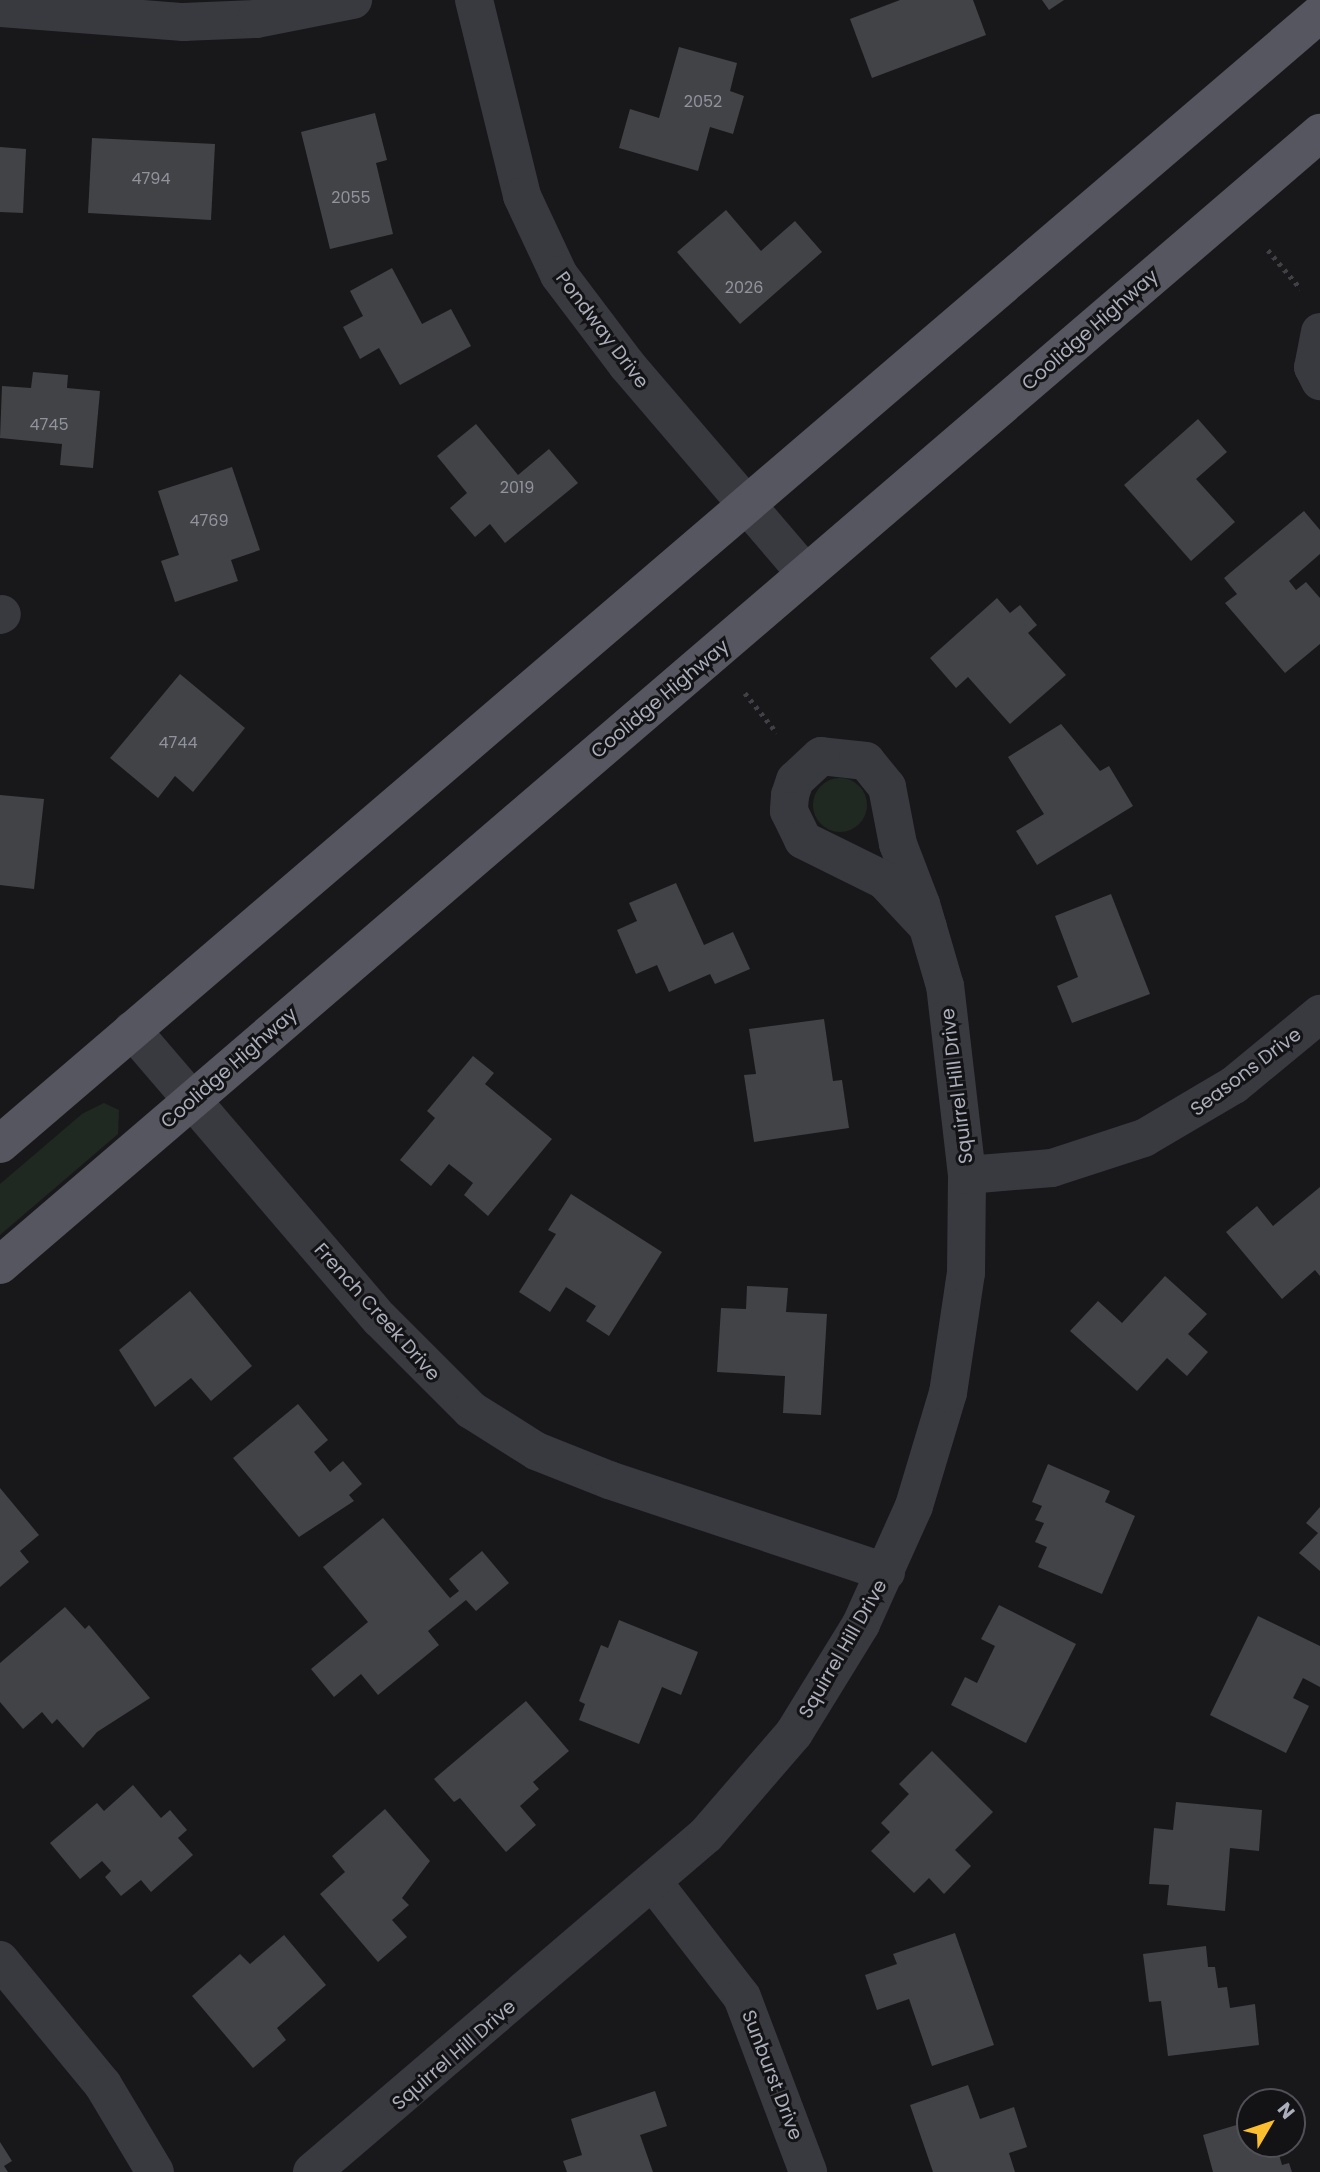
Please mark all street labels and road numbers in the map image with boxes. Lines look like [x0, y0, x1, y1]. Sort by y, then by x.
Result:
street label: Coolidge Highway [1017, 265, 1163, 395]
street label: Pondway Drive [551, 267, 653, 393]
street label: Coolidge Highway [586, 635, 734, 763]
street label: Coolidge Highway [156, 1003, 302, 1133]
street label: Squirrel Hill Drive [936, 1007, 978, 1165]
street label: Seasons Drive [1186, 1023, 1306, 1121]
street label: French Creek Drive [309, 1239, 445, 1385]
street label: Squirrel Hill Drive [794, 1576, 892, 1722]
street label: Squirrel Hill Drive [387, 1995, 521, 2115]
street label: Sunburst Drive [737, 2007, 807, 2143]

